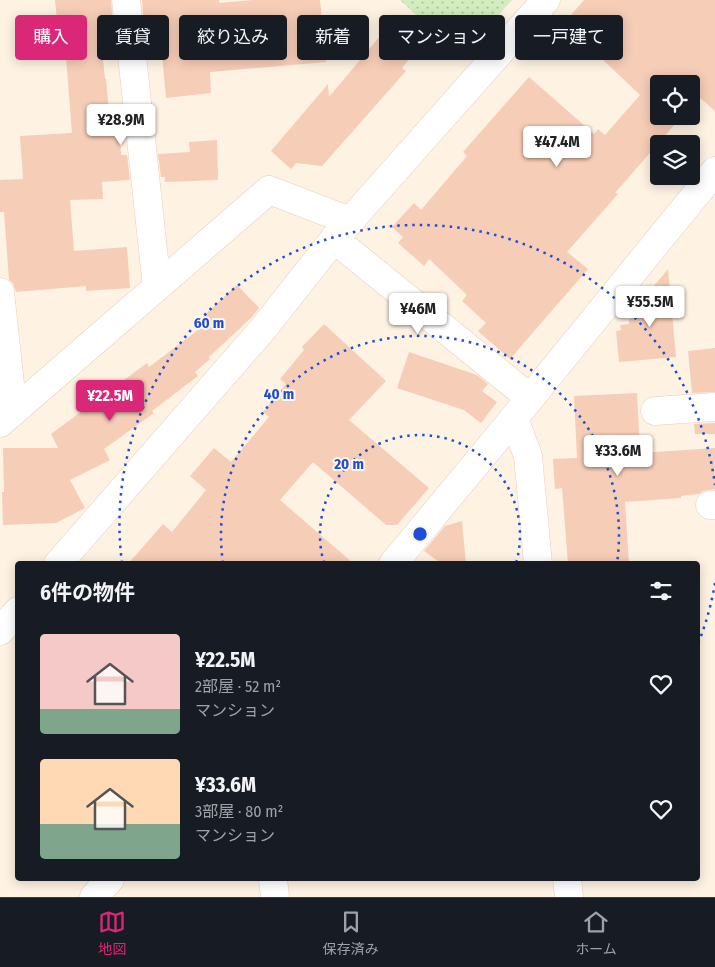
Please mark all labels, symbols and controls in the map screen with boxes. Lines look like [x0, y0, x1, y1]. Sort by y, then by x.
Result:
chip: 購入 [15, 15, 87, 60]
chip: 賃貸 [97, 15, 169, 60]
chip: 絞り込み [179, 15, 287, 60]
chip: 新着 [297, 15, 369, 60]
chip: マンション [379, 15, 505, 60]
chip: 一戸建て [515, 15, 623, 60]
map controls [650, 75, 700, 185]
button: locate [650, 75, 700, 125]
pin: ¥28.9M [80, 104, 162, 146]
text: ¥28.9M [98, 110, 145, 129]
pin: ¥47.4M [516, 126, 598, 168]
text: ¥47.4M [534, 132, 580, 151]
button: layers [650, 135, 700, 185]
pin: ¥55.5M [609, 286, 691, 328]
pin: ¥46M [388, 292, 448, 335]
text: ¥55.5M [627, 292, 673, 311]
text: ¥46M [400, 299, 436, 318]
text: 60 m [194, 314, 224, 332]
pin: ¥22.5M [69, 380, 151, 422]
text: 40 m [264, 385, 294, 403]
text: ¥22.5M [87, 386, 133, 405]
pin: ¥33.6M [577, 434, 659, 477]
text: ¥33.6M [595, 441, 641, 460]
text: 20 m [333, 455, 364, 473]
centre of rings [411, 525, 429, 543]
icon: filters [647, 577, 675, 605]
text: 6件の物件 [40, 580, 135, 606]
text: ¥22.5M [195, 647, 255, 673]
icon: home [80, 654, 140, 714]
icon: heart [647, 670, 675, 698]
text: 2部屋 · 52 m² [195, 677, 281, 696]
text: マンション [195, 701, 275, 720]
text: ¥33.6M [195, 772, 256, 798]
icon: home [80, 779, 140, 839]
icon: heart [647, 795, 675, 823]
text: 3部屋 · 80 m² [195, 802, 283, 821]
text: マンション [195, 826, 275, 845]
tab: 地図 [98, 908, 126, 958]
tab: 保存済み [323, 908, 379, 958]
tab: ホーム [575, 908, 617, 958]

